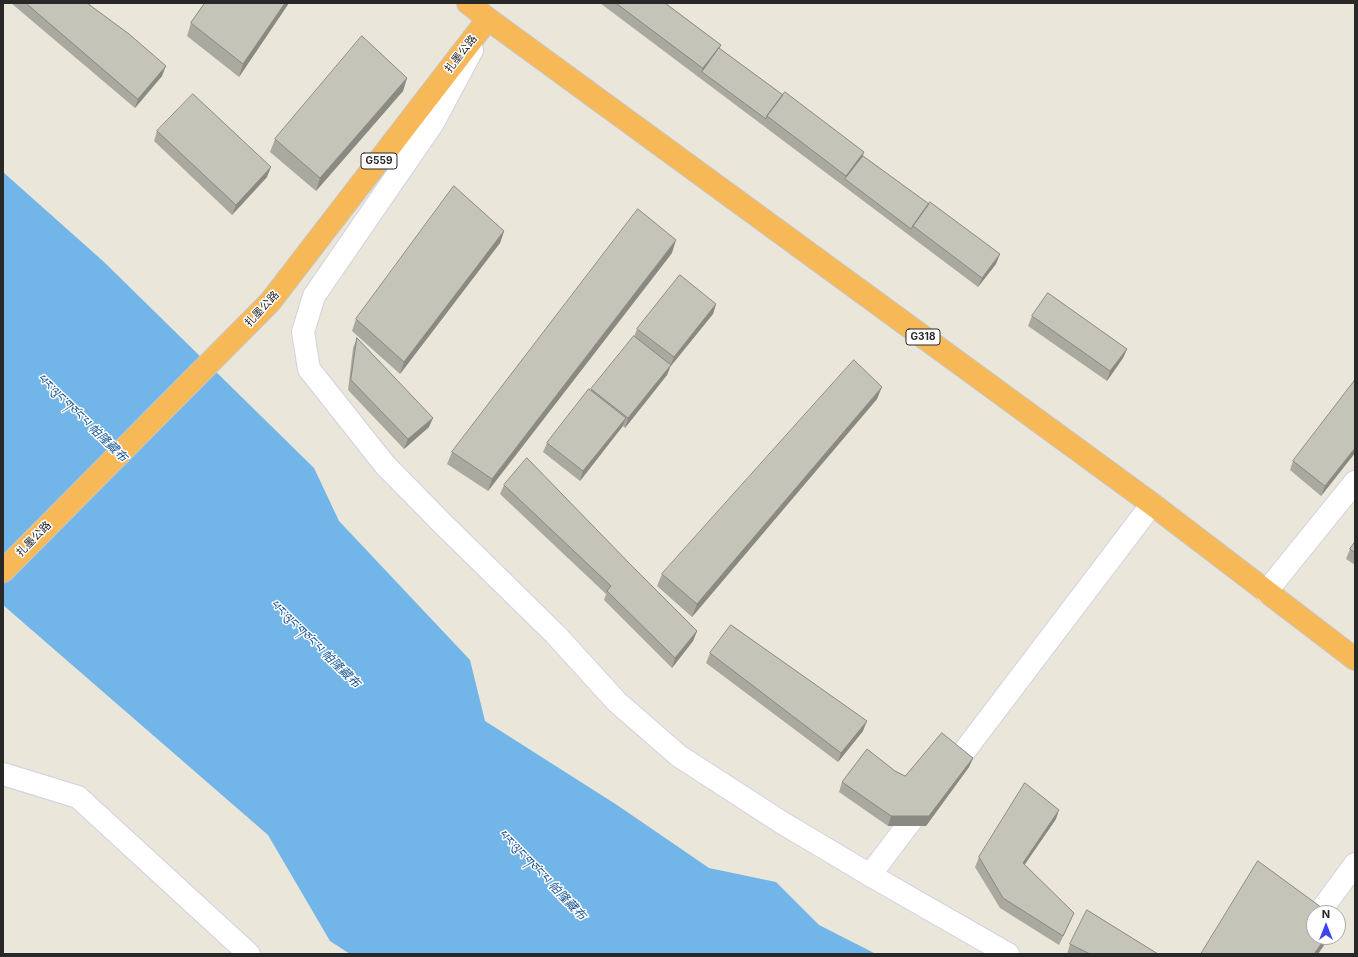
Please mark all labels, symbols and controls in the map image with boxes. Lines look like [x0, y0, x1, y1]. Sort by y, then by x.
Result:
street label: 扎墨公路 [442, 33, 480, 75]
road number: G559 [361, 153, 397, 169]
street label: 扎墨公路 [242, 288, 282, 330]
road number: G318 [906, 329, 940, 345]
water label: ཕར་ལུང་གཙང་པ 帕隆藏布 [34, 371, 130, 465]
street label: 扎墨公路 [14, 519, 54, 559]
water label: ཕར་ལུང་གཙང་པ 帕隆藏布 [267, 597, 363, 691]
water label: ཕར་ལུང་གཙང་པ 帕隆藏布 [495, 827, 589, 923]
north arrow [1306, 905, 1346, 945]
text: N [1322, 907, 1330, 921]

